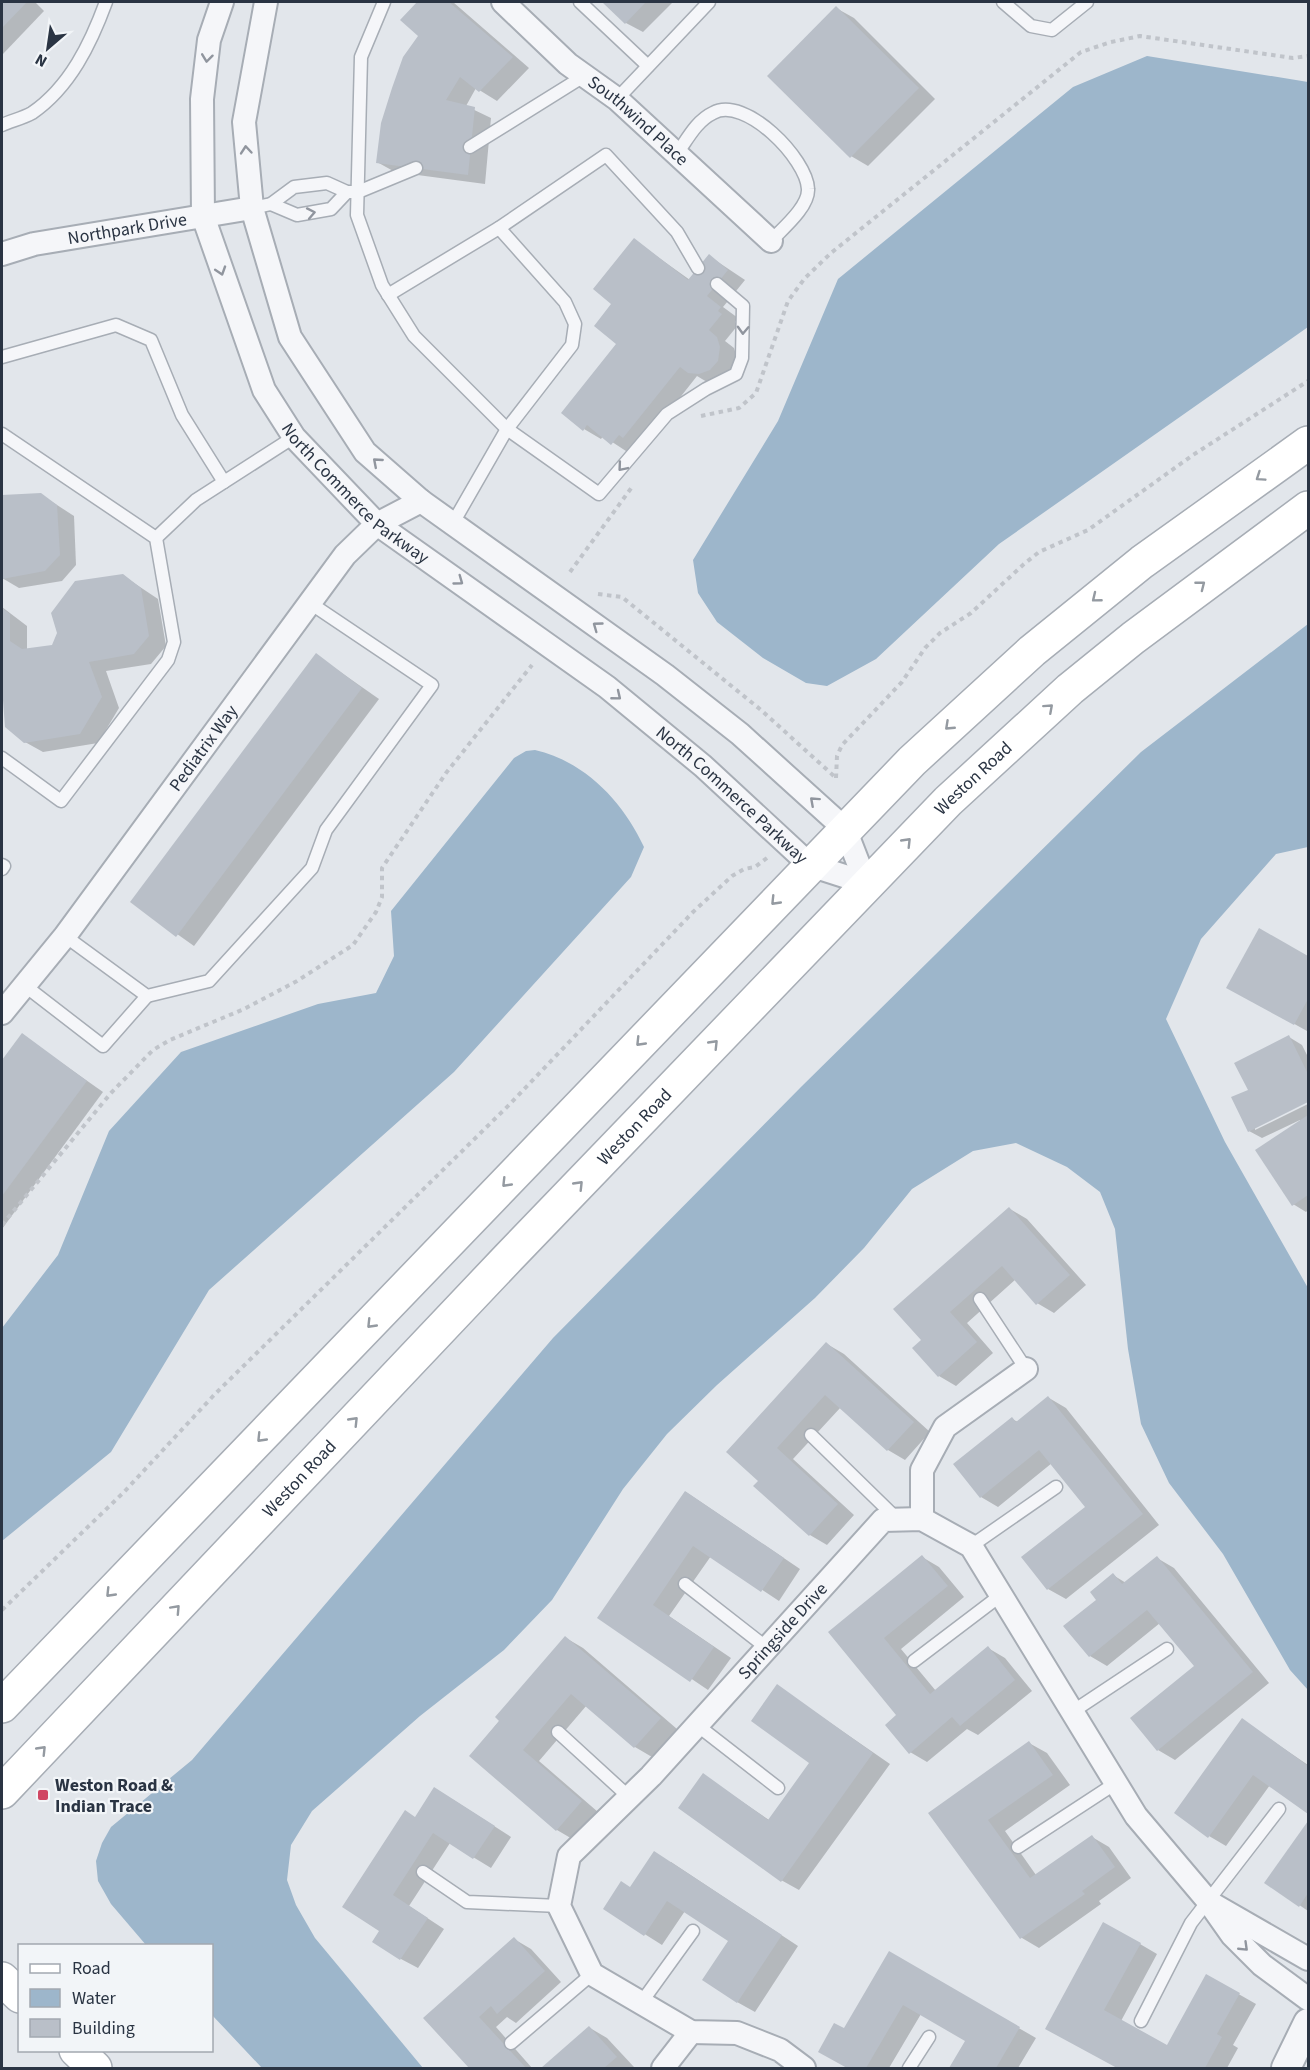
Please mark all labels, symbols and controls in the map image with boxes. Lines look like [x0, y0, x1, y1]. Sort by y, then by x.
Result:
north arrow [18, 18, 78, 78]
text: N [31, 48, 51, 72]
one-way arrow [202, 53, 214, 63]
street label: Southwind Place [583, 69, 694, 171]
one-way arrow [240, 145, 253, 154]
street label: Northpark Drive [66, 206, 189, 251]
one-way arrow [306, 207, 316, 220]
one-way arrow [214, 265, 226, 276]
one-way arrow [736, 325, 749, 334]
street label: North Commerce Parkway [275, 418, 435, 570]
one-way arrow [373, 458, 384, 469]
one-way arrow [618, 460, 629, 471]
one-way arrow [1256, 470, 1267, 481]
one-way arrow [453, 574, 464, 585]
one-way arrow [1194, 582, 1205, 593]
one-way arrow [1092, 591, 1103, 602]
one-way arrow [592, 622, 603, 633]
one-way arrow [610, 688, 621, 699]
street label: Pediatrix Way [163, 699, 244, 796]
one-way arrow [1042, 704, 1053, 715]
one-way arrow [945, 719, 956, 730]
street label: North Commerce Parkway [651, 720, 814, 870]
street label: Weston Road [929, 736, 1018, 821]
one-way arrow [810, 797, 820, 808]
one-way arrow [900, 838, 911, 849]
one-way arrow [771, 894, 782, 905]
one-way arrow [636, 1035, 647, 1046]
one-way arrow [706, 1040, 717, 1051]
street label: Weston Road [591, 1083, 677, 1171]
one-way arrow [502, 1176, 513, 1187]
one-way arrow [572, 1181, 583, 1191]
one-way arrow [367, 1317, 378, 1328]
one-way arrow [346, 1418, 357, 1429]
one-way arrow [257, 1431, 268, 1442]
street label: Weston Road [256, 1434, 342, 1523]
street label: Springside Drive [732, 1577, 833, 1685]
one-way arrow [106, 1586, 117, 1597]
one-way arrow [169, 1605, 180, 1616]
one-way arrow [35, 1747, 46, 1757]
place label: Weston Road & Indian Trace [55, 1773, 173, 1819]
marker: Weston Road & Indian Trace [36, 1788, 50, 1802]
one-way arrow [1237, 1940, 1247, 1951]
legend [18, 1944, 213, 2052]
text: Road [72, 1956, 111, 1981]
text: Water [72, 1986, 116, 2011]
text: Building [72, 2016, 135, 2041]

